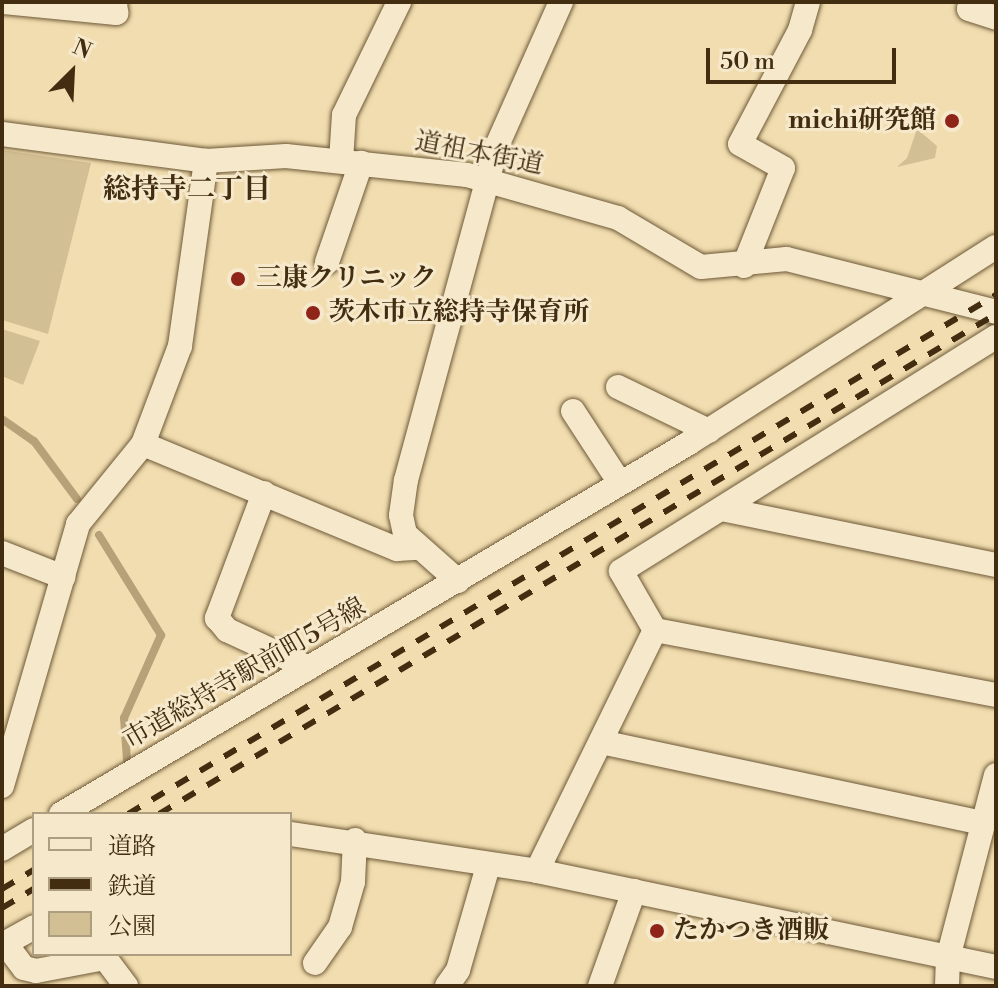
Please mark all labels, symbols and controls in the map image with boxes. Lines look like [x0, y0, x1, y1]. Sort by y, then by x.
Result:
north arrow [32, 32, 112, 112]
scale bar [710, 32, 900, 82]
text: N [69, 34, 95, 65]
text: 50 m [720, 47, 775, 77]
place label: michi研究館 [788, 105, 936, 137]
marker: michi研究館 [943, 112, 961, 130]
street label: 道祖本街道 [412, 126, 546, 182]
district label: 総持寺二丁目 [103, 173, 271, 207]
place label: 三康クリニック [256, 263, 438, 295]
marker: 三康クリニック [227, 268, 249, 290]
place label: 茨木市立総持寺保育所 [329, 297, 589, 329]
marker: 茨木市立総持寺保育所 [304, 304, 322, 322]
street label: 市道総持寺駅前町5号線 [118, 592, 372, 756]
legend [32, 812, 292, 956]
text: 道路 [108, 832, 156, 862]
text: 鉄道 [108, 872, 156, 902]
text: 公園 [108, 912, 156, 942]
place label: たかつき酒販 [673, 915, 829, 947]
marker: たかつき酒販 [648, 922, 666, 940]

